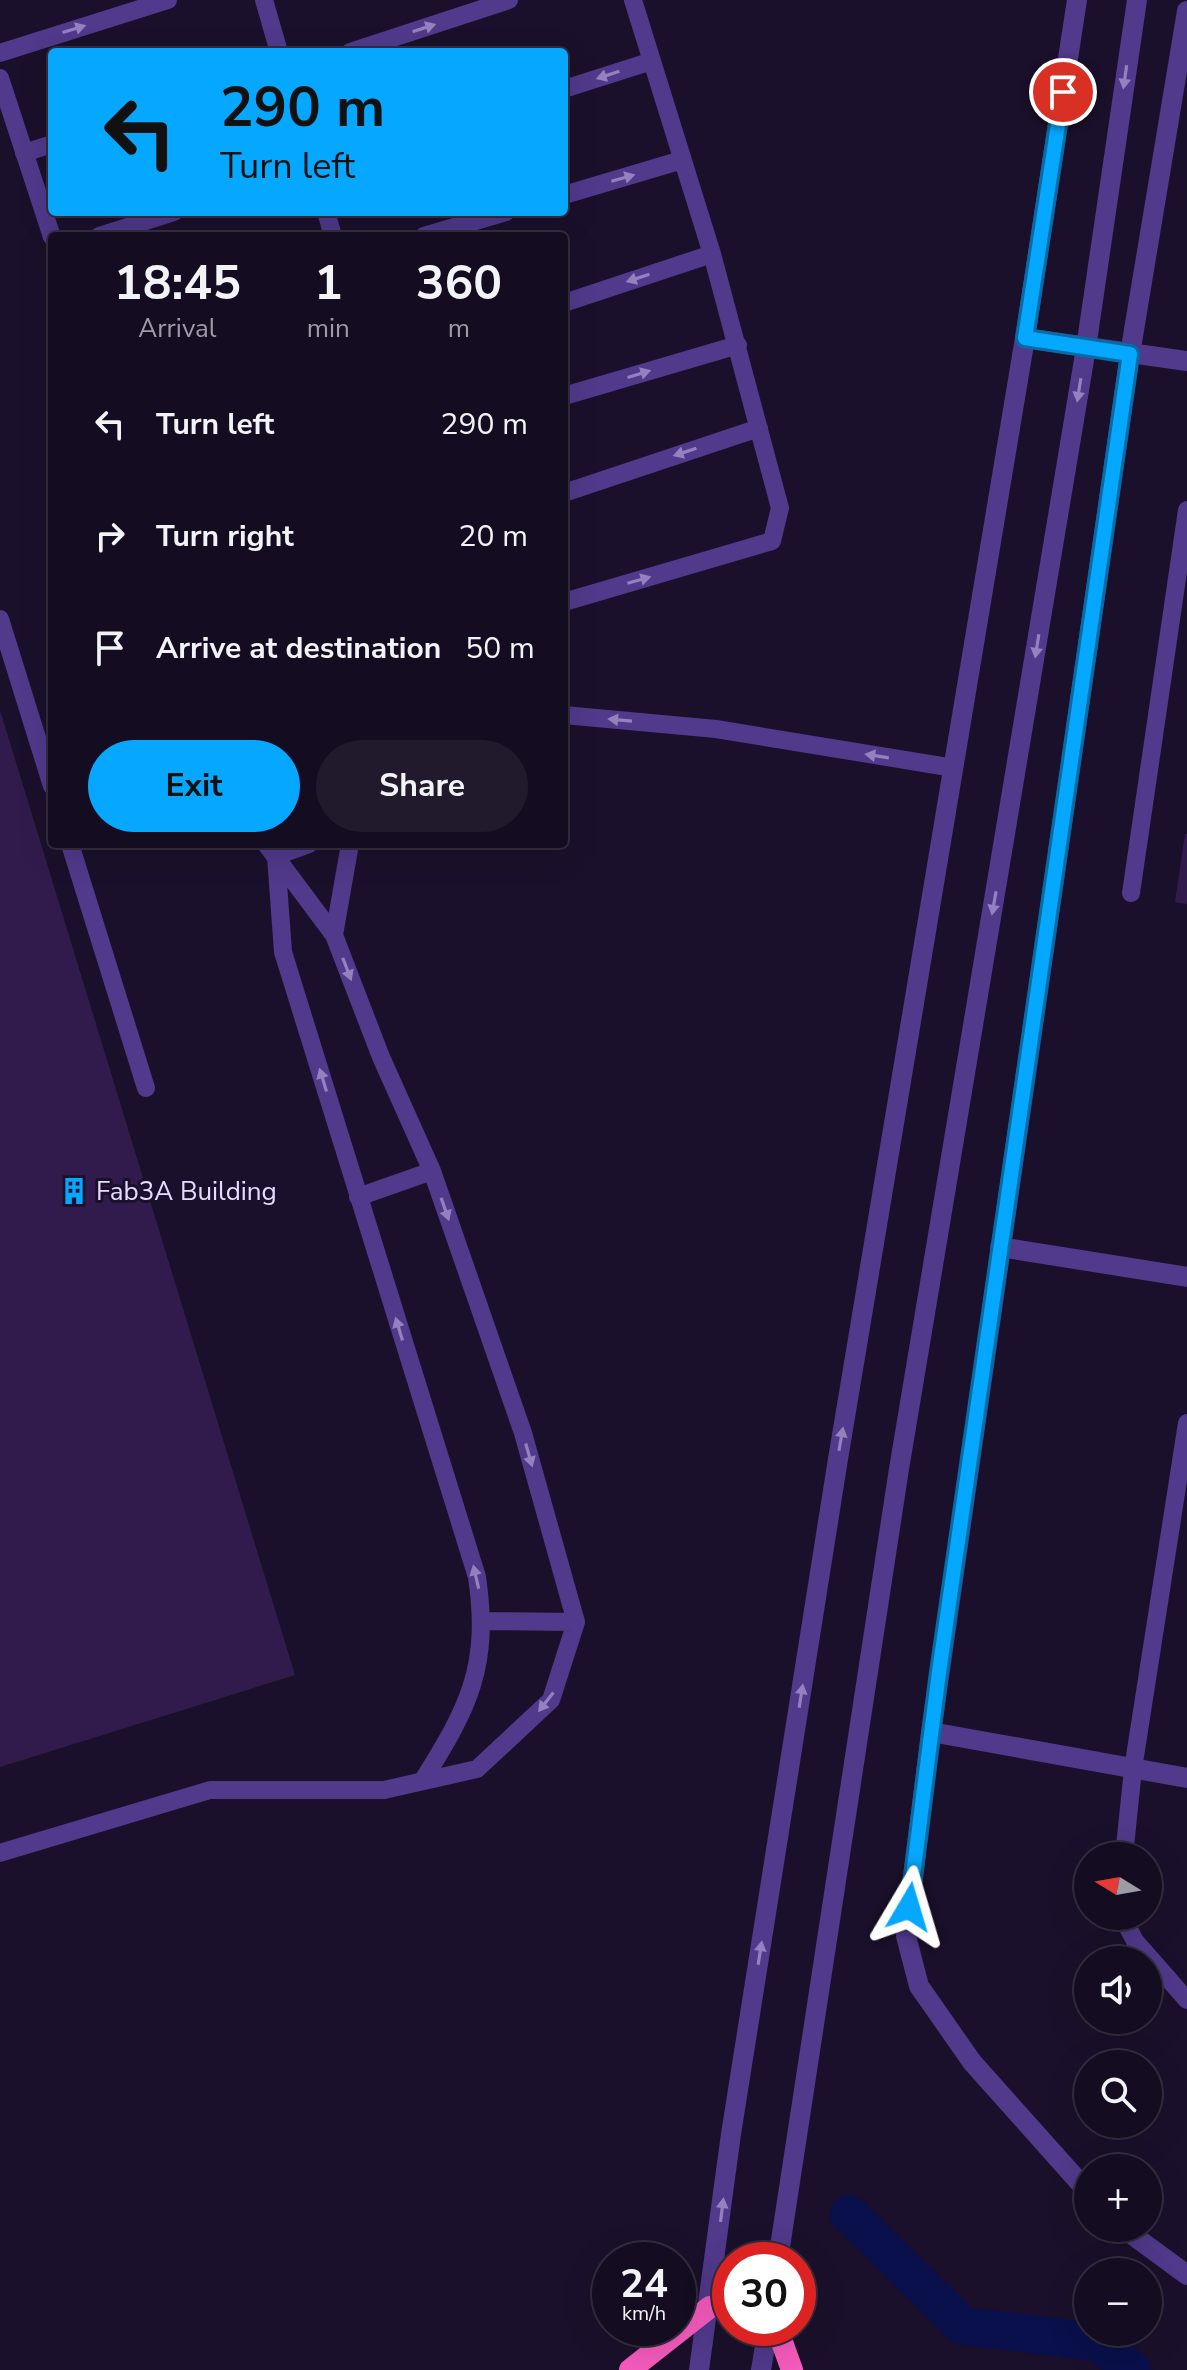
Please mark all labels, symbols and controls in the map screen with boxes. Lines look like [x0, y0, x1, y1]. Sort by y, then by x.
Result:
one-way arrow [412, 21, 436, 33]
one-way arrow [63, 22, 87, 35]
pin [1029, 58, 1097, 126]
one-way arrow [1118, 65, 1131, 90]
text: 290 m [220, 69, 385, 146]
one-way arrow [595, 69, 619, 82]
icon: arrive [1041, 70, 1085, 114]
icon: left [88, 80, 192, 184]
text: Turn left [220, 142, 355, 191]
one-way arrow [612, 171, 636, 184]
text: 18:45 [114, 250, 241, 316]
text: 1 [314, 250, 343, 316]
text: 360 [416, 250, 502, 316]
one-way arrow [626, 273, 650, 285]
text: Arrival [138, 311, 217, 346]
text: min [307, 311, 350, 346]
text: m [448, 311, 470, 346]
one-way arrow [627, 367, 651, 380]
one-way arrow [1072, 378, 1085, 403]
icon: left [88, 402, 132, 446]
text: Turn left [156, 404, 274, 445]
text: 290 m [441, 404, 528, 445]
one-way arrow [673, 447, 697, 459]
icon: right [88, 514, 132, 558]
text: Turn right [156, 516, 294, 557]
text: 20 m [459, 516, 528, 557]
one-way arrow [627, 573, 651, 586]
icon: arrive [88, 626, 132, 670]
text: Arrive at destination [156, 628, 441, 669]
text: 50 m [465, 628, 535, 669]
one-way arrow [1030, 634, 1042, 659]
one-way arrow [607, 714, 632, 727]
button: Exit [88, 740, 300, 832]
button: Share [316, 740, 528, 832]
one-way arrow [864, 749, 889, 761]
one-way arrow [987, 891, 1000, 916]
one-way arrow [341, 957, 354, 981]
one-way arrow [316, 1068, 329, 1092]
place label: Fab3A Building [96, 1174, 277, 1209]
building icon: Fab3A Building [59, 1176, 89, 1206]
one-way arrow [440, 1197, 452, 1221]
one-way arrow [393, 1316, 405, 1340]
one-way arrow [836, 1426, 848, 1451]
one-way arrow [523, 1444, 536, 1468]
one-way arrow [469, 1564, 482, 1589]
one-way arrow [795, 1683, 807, 1708]
one-way arrow [538, 1692, 554, 1712]
north arrow [1074, 1842, 1162, 1930]
map controls [1074, 1842, 1162, 2346]
position arrow [867, 1865, 951, 1949]
one-way arrow [754, 1940, 767, 1965]
button: sound [1074, 1946, 1162, 2034]
button: search [1074, 2050, 1162, 2138]
button: + [1074, 2154, 1162, 2242]
one-way arrow [716, 2197, 729, 2222]
speed limit sign: 30 [712, 2242, 816, 2346]
text: 24 [620, 2257, 668, 2311]
button: − [1074, 2258, 1162, 2346]
text: km/h [622, 2300, 666, 2327]

